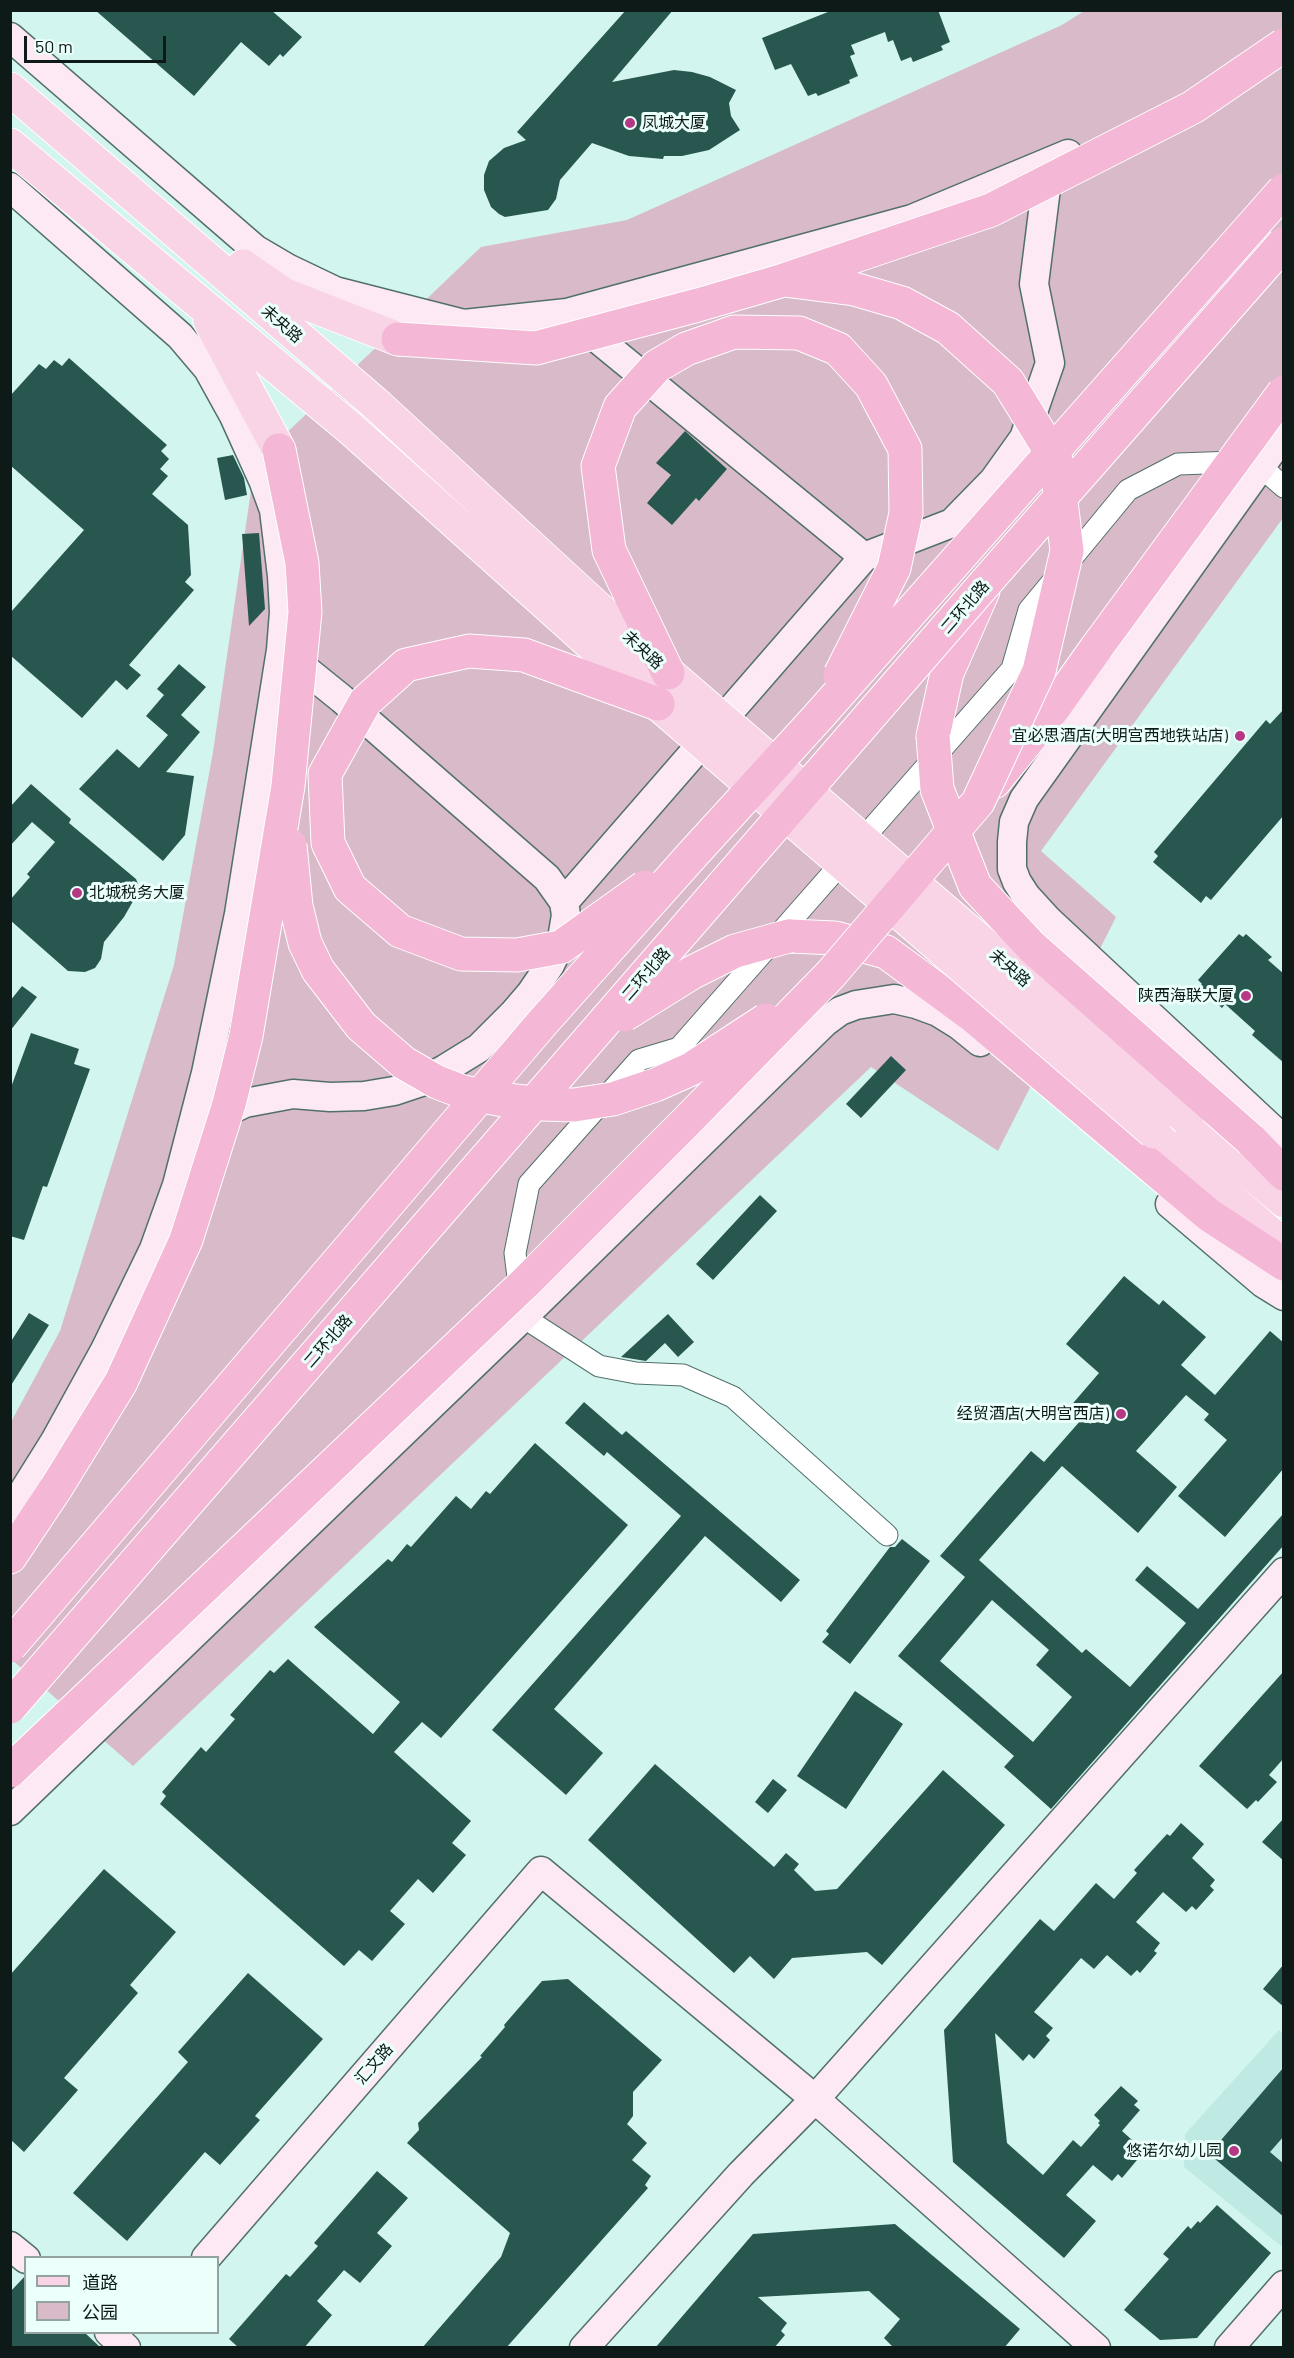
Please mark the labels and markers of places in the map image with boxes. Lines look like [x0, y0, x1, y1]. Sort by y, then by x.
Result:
place label: 凤城大厦 [642, 113, 706, 133]
marker: 凤城大厦 [623, 116, 637, 130]
place label: 宜必思酒店(大明宫西地铁站店) [1012, 726, 1228, 746]
marker: 宜必思酒店(大明宫西地铁站店) [1233, 729, 1247, 743]
place label: 北城税务大厦 [89, 883, 185, 903]
marker: 北城税务大厦 [70, 886, 84, 900]
place label: 陕西海联大厦 [1138, 986, 1234, 1006]
marker: 陕西海联大厦 [1239, 989, 1253, 1003]
place label: 经贸酒店(大明宫西店) [957, 1404, 1109, 1424]
marker: 经贸酒店(大明宫西店) [1114, 1407, 1128, 1421]
place label: 悠诺尔幼儿园 [1126, 2141, 1222, 2161]
marker: 悠诺尔幼儿园 [1227, 2144, 1241, 2158]

